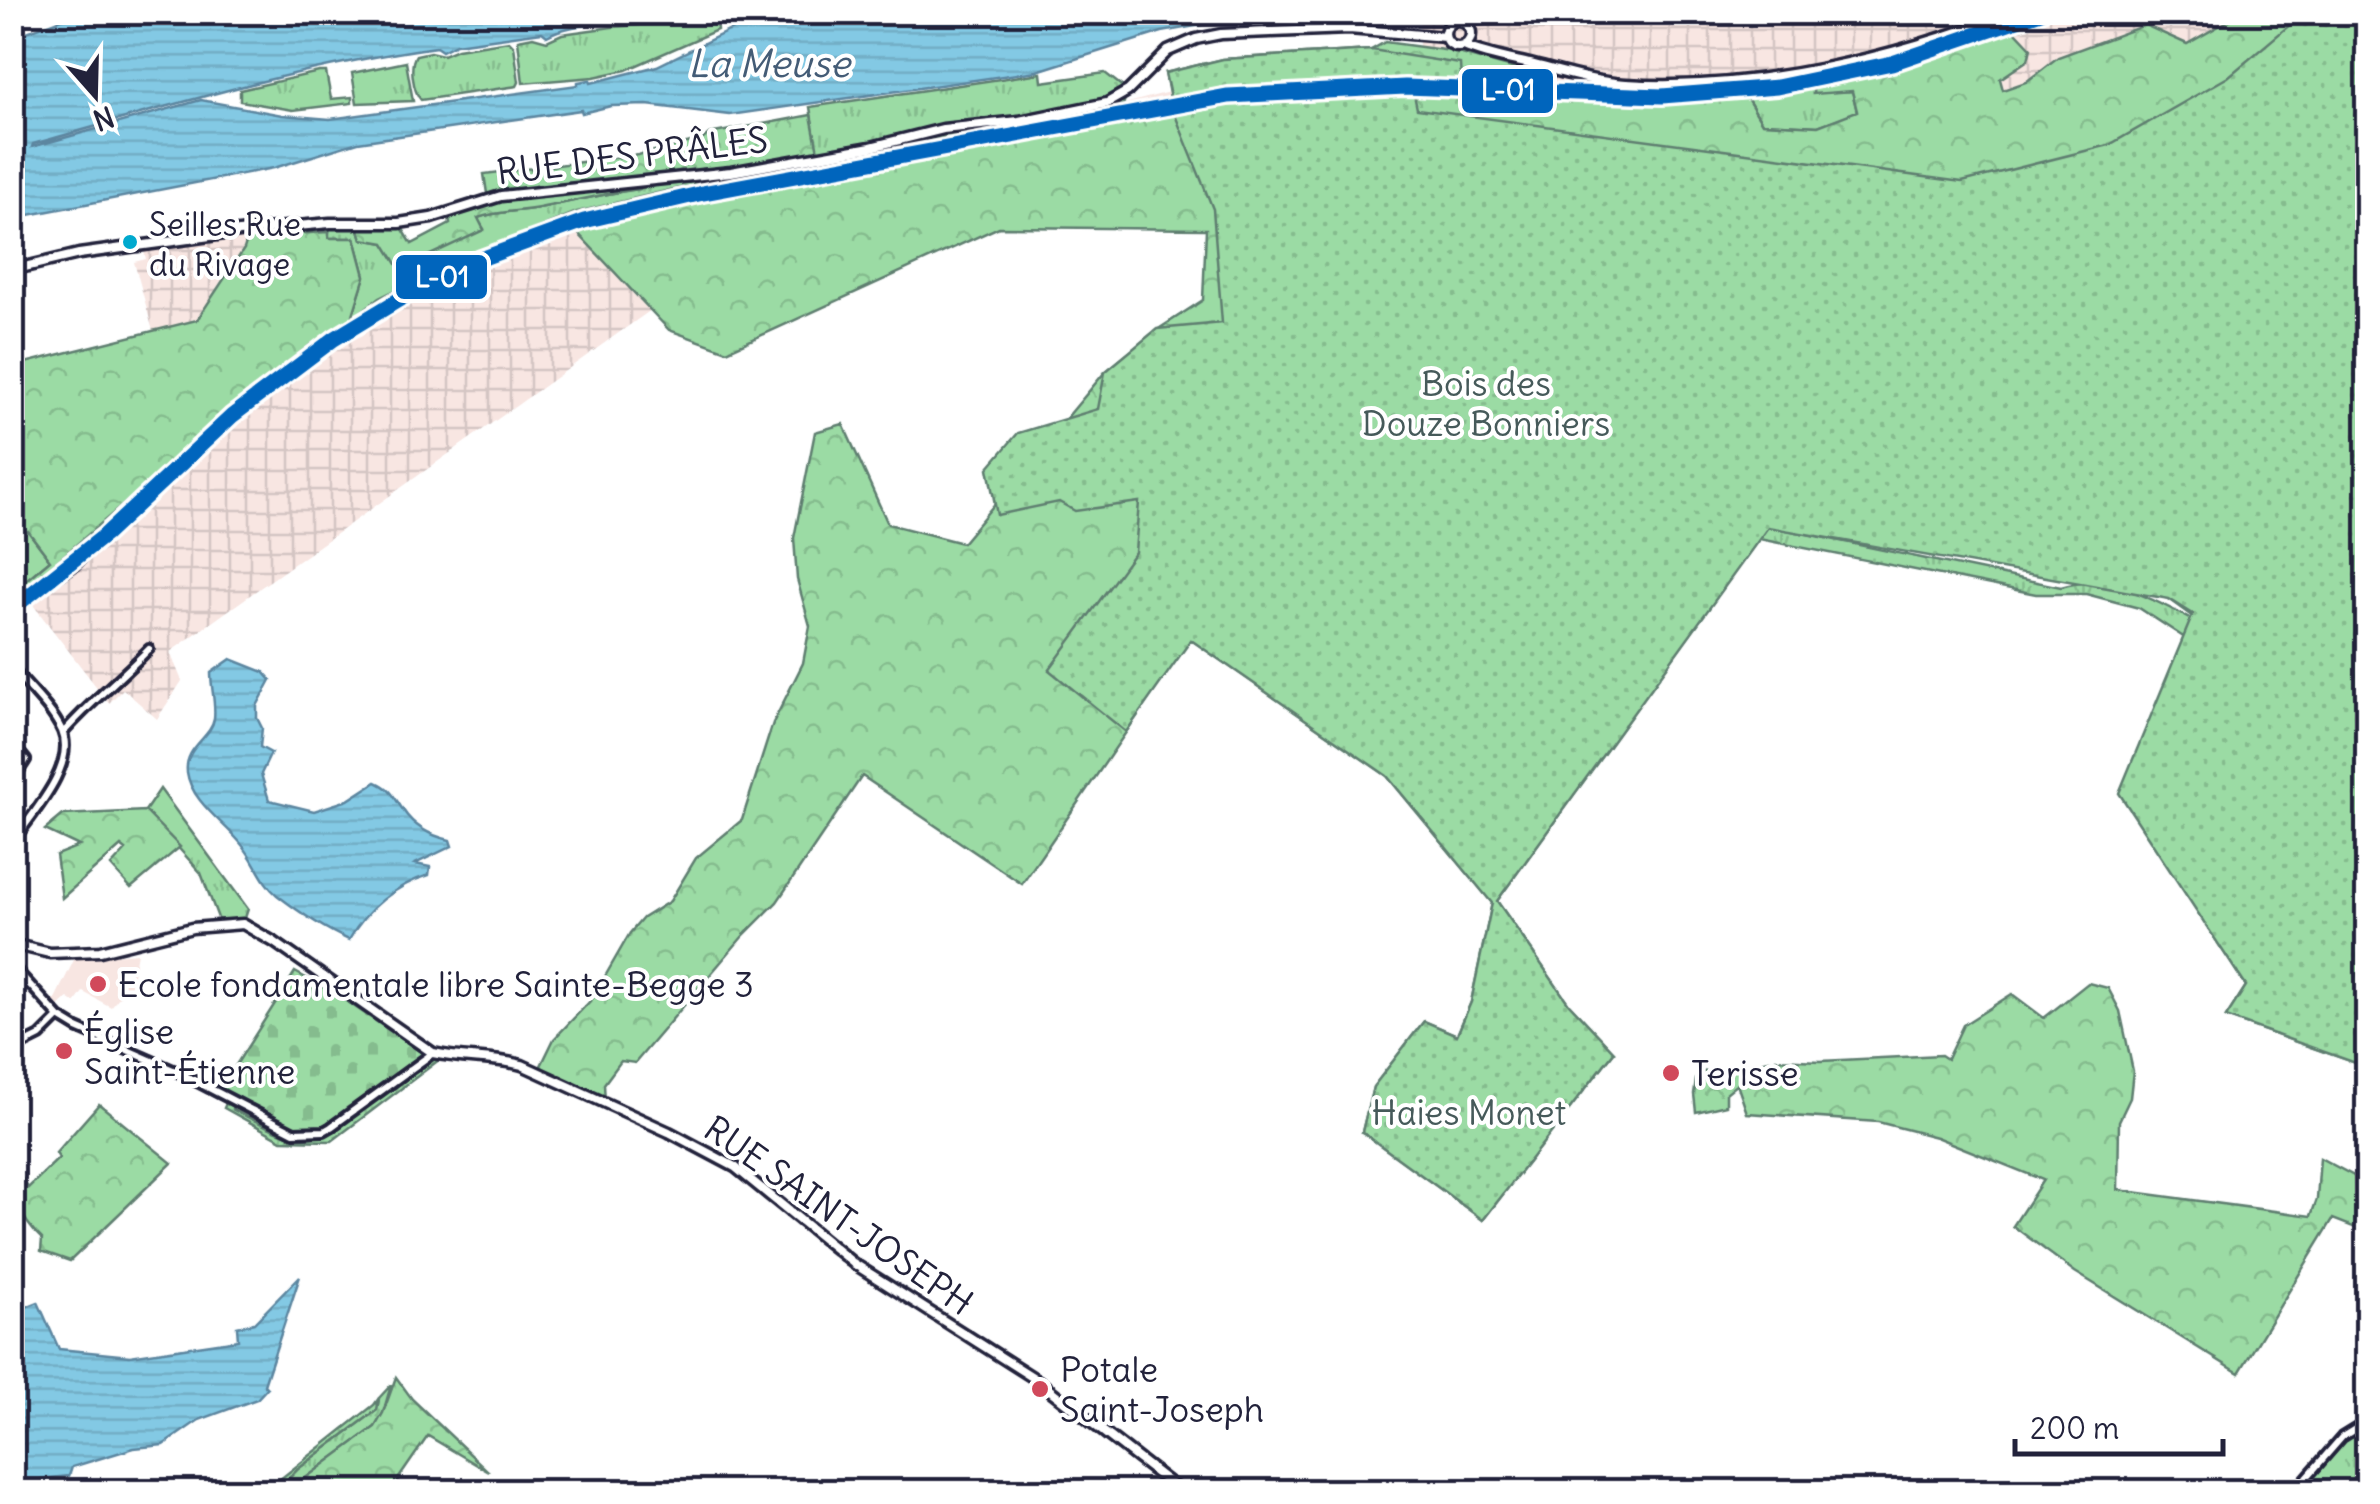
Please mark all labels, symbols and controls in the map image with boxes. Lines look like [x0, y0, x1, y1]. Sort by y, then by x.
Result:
water label: La Meuse [688, 40, 853, 87]
north arrow [45, 45, 145, 145]
line badge: L-01 [1460, 67, 1555, 115]
text: L-01 [1481, 72, 1535, 108]
text: N [88, 98, 119, 139]
street label: RUE DES PRÂLES [494, 117, 770, 193]
place label: Seilles Rue du Rivage [149, 204, 301, 285]
marker: Seilles Rue du Rivage [120, 232, 140, 252]
line badge: L-01 [394, 253, 489, 301]
text: L-01 [415, 259, 469, 295]
park label: Bois des Douze Bonniers [1362, 361, 1610, 445]
place label: Ecole fondamentale libre Sainte-Begge 3 [118, 962, 754, 1006]
marker: Ecole fondamentale libre Sainte-Begge 3 [87, 973, 109, 995]
place label: Église Saint-Étienne [84, 1009, 295, 1093]
marker: Église Saint-Étienne [53, 1040, 75, 1062]
place label: Terisse [1691, 1051, 1799, 1095]
marker: Terisse [1660, 1062, 1682, 1084]
park label: Haies Monet [1372, 1090, 1567, 1134]
street label: RUE SAINT-JOSEPH [696, 1106, 982, 1324]
place label: Potale Saint-Joseph [1060, 1347, 1264, 1431]
marker: Potale Saint-Joseph [1029, 1378, 1051, 1400]
scale bar [2015, 1394, 2222, 1456]
text: 200 m [2030, 1409, 2119, 1447]

